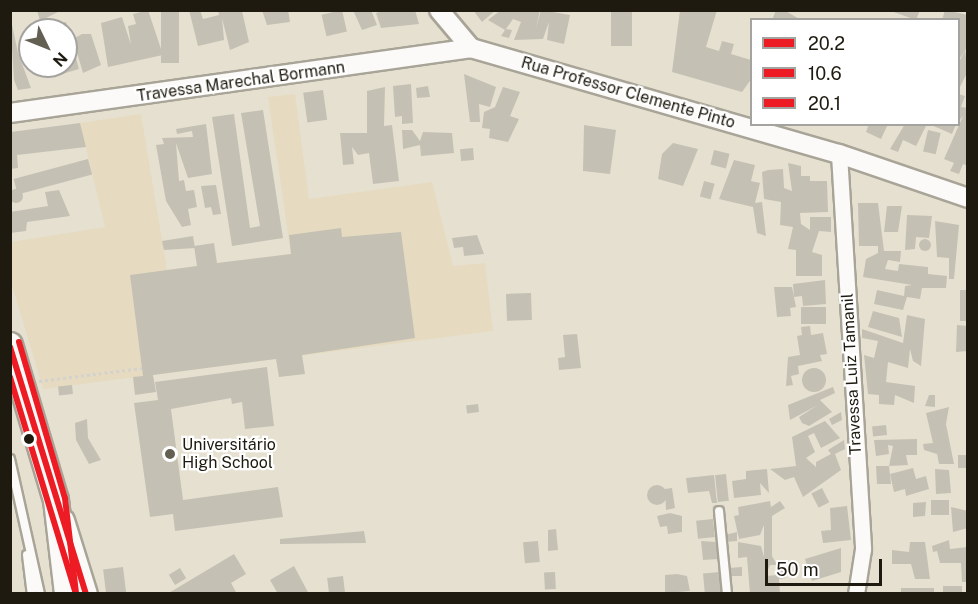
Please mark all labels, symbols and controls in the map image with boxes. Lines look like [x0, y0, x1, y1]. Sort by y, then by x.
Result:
north arrow [18, 18, 78, 78]
legend [750, 18, 960, 126]
text: 20.2 [808, 33, 845, 54]
text: N [49, 48, 71, 70]
street label: Rua Professor Clemente Pinto [519, 53, 737, 133]
street label: Travessa Marechal Bormann [136, 58, 346, 106]
text: 10.6 [808, 63, 842, 84]
text: 20.1 [808, 93, 841, 114]
street label: Travessa Luiz Tamanil [838, 293, 866, 455]
unlabelled marker [23, 433, 35, 445]
place label: Universitário High School [182, 435, 276, 473]
marker: Universitário High School [163, 447, 177, 461]
scale bar [768, 547, 885, 585]
text: 50 m [776, 559, 819, 580]

